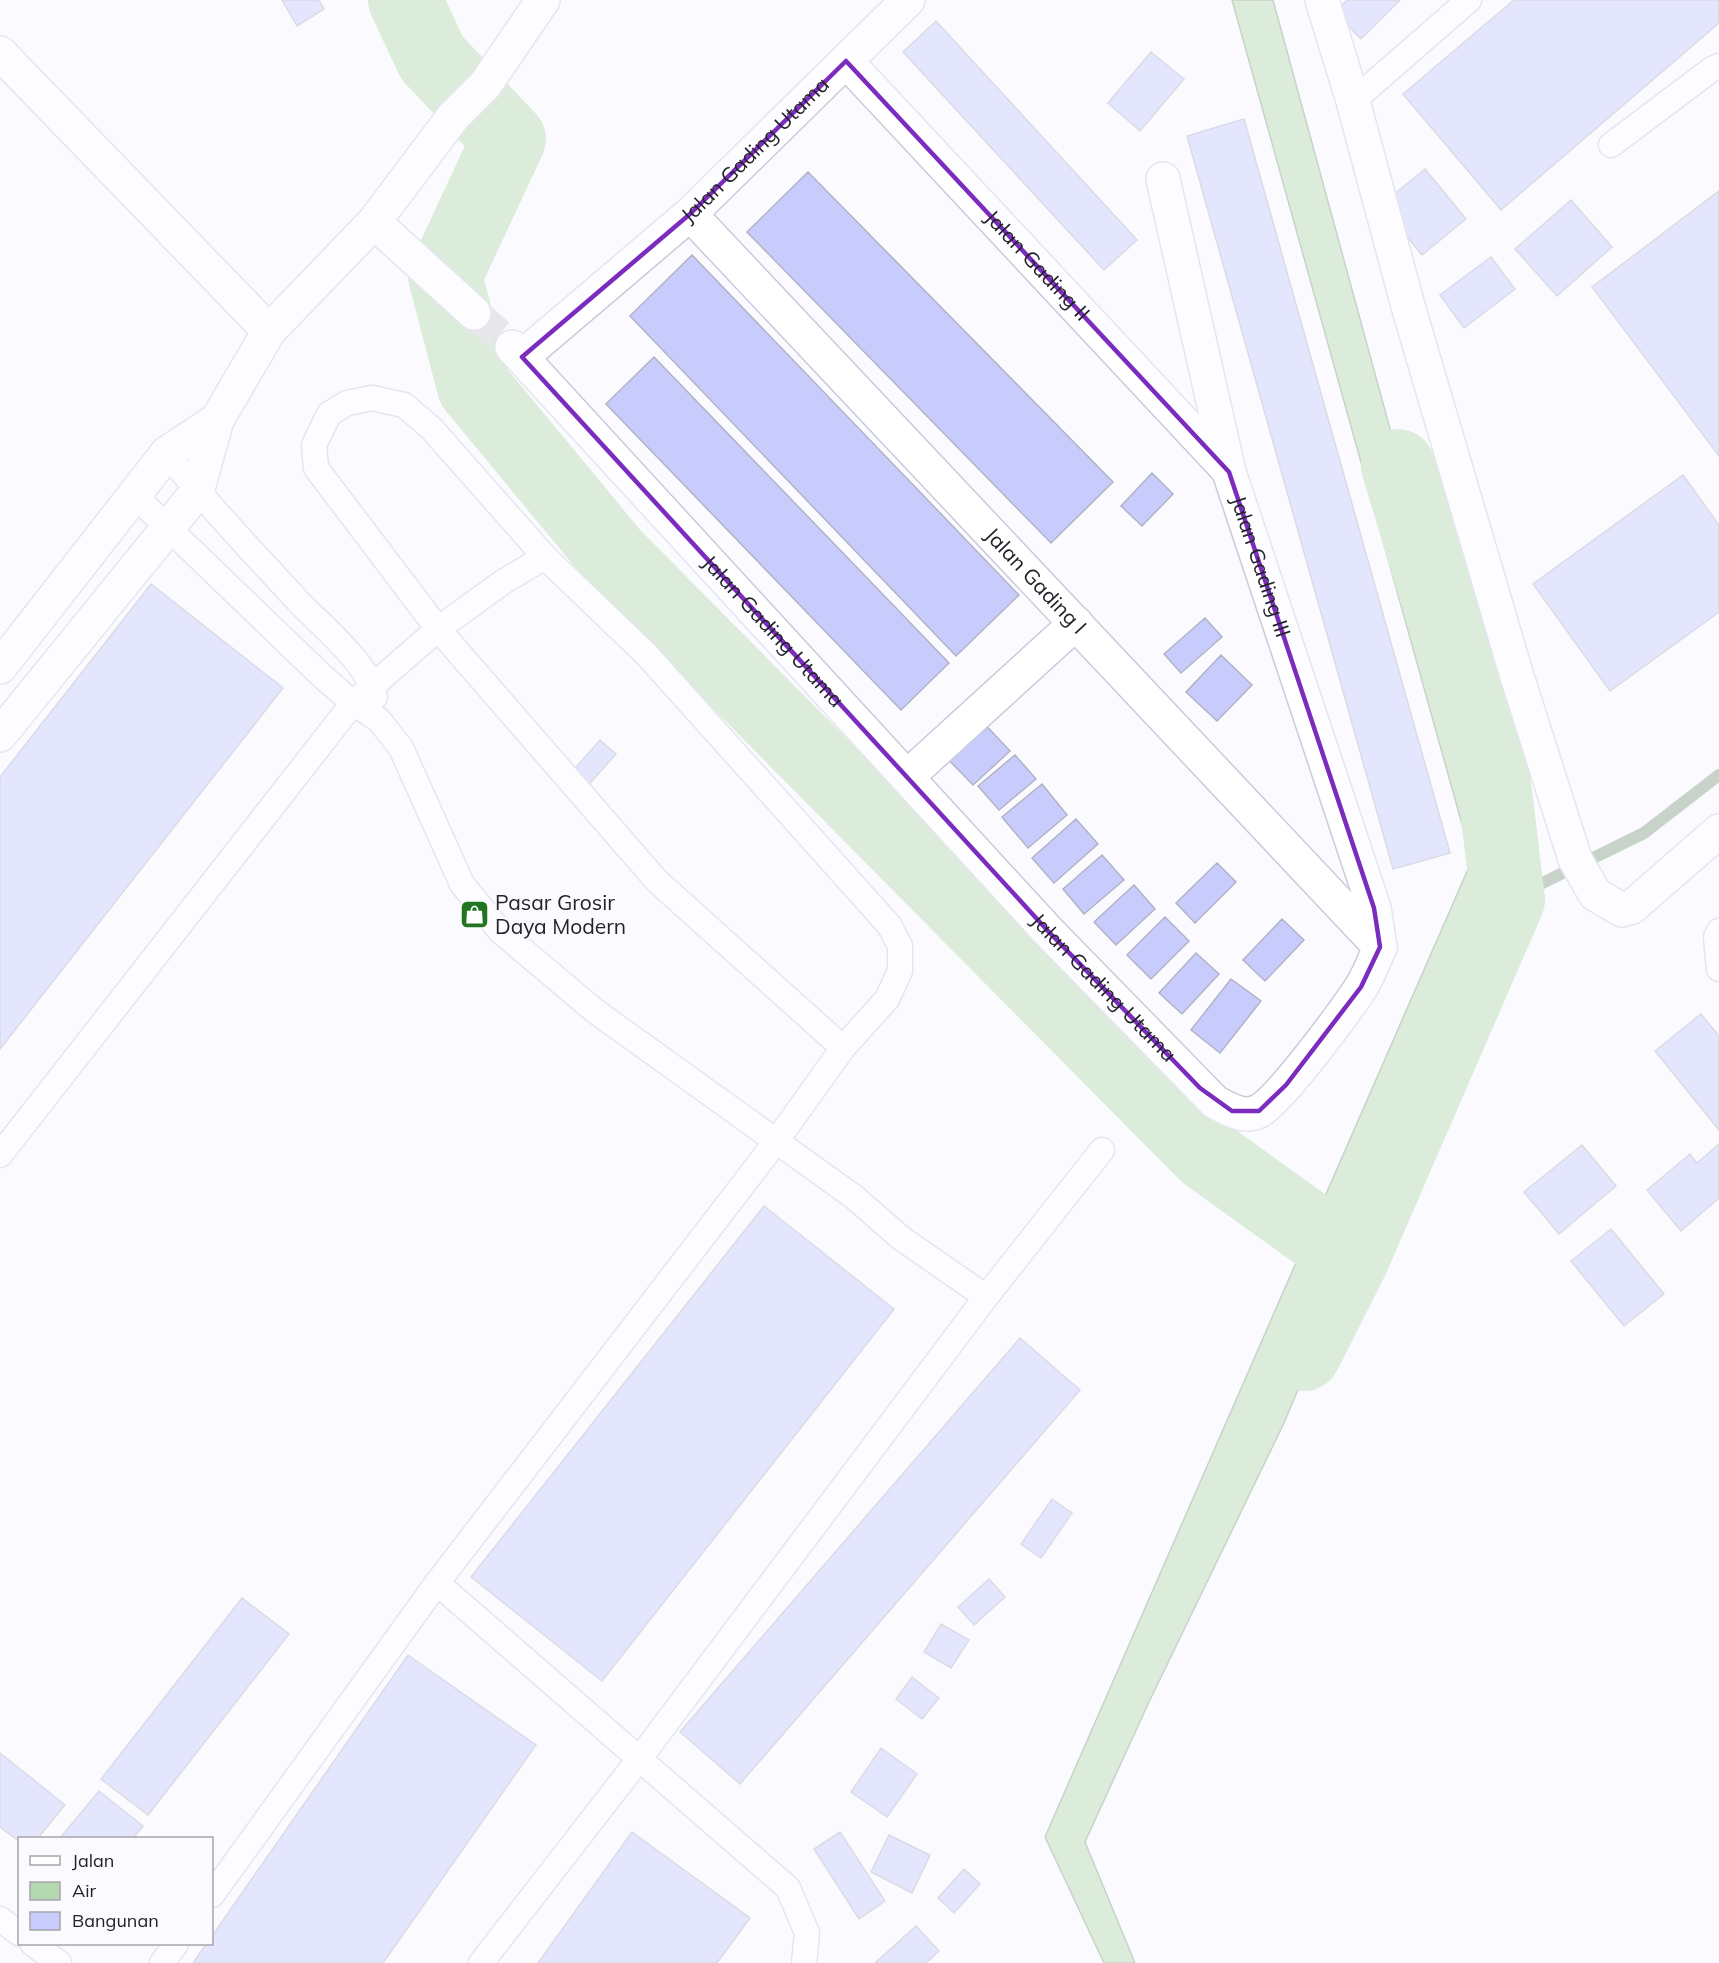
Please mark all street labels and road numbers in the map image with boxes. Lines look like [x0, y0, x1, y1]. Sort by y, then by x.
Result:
street label: Jalan Gading Utama [675, 71, 834, 228]
street label: Jalan Gading II [980, 204, 1096, 326]
street label: Jalan Gading III [1226, 492, 1297, 640]
street label: Jalan Gading I [980, 522, 1092, 639]
street label: Jalan Gading Utama [697, 549, 850, 712]
street label: Jalan Gading Utama [1026, 907, 1182, 1067]

